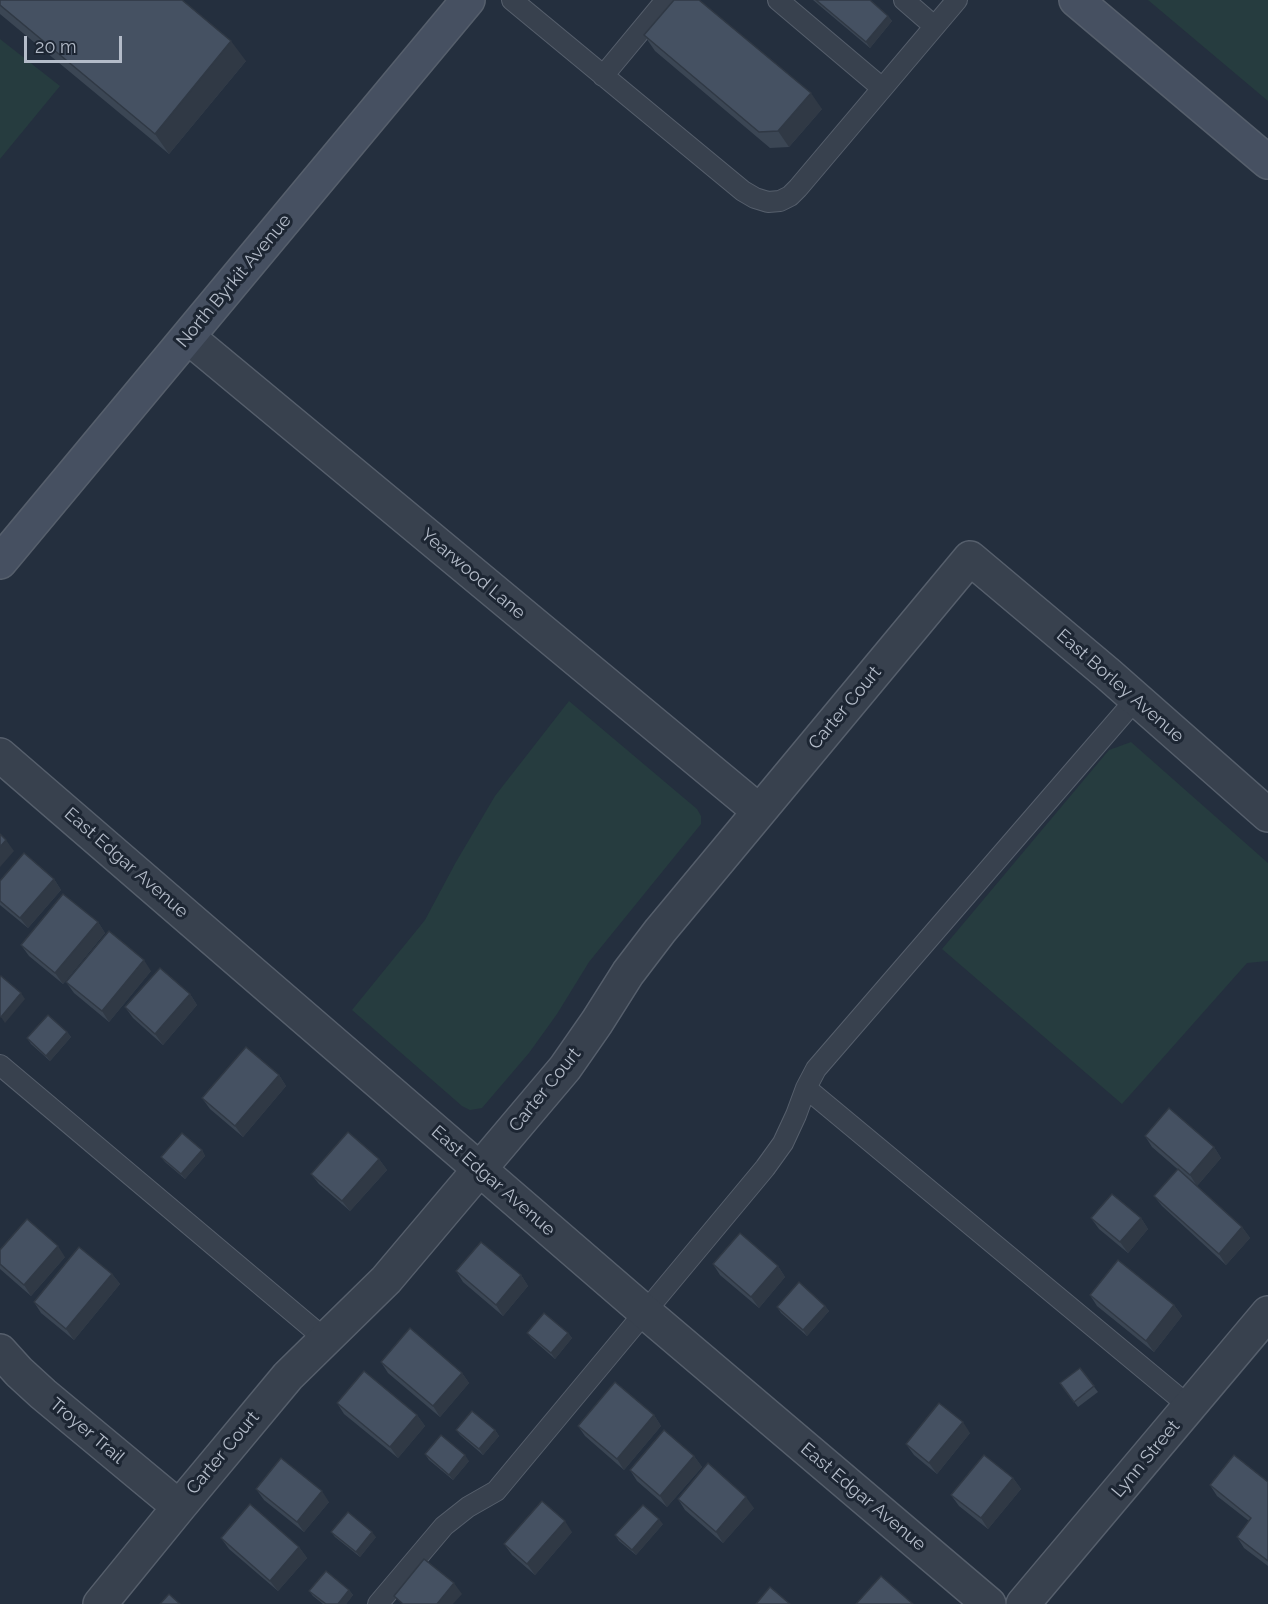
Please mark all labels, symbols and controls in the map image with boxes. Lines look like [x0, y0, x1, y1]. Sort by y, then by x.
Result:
scale bar [27, 24, 124, 62]
text: 20 m [35, 36, 77, 57]
street label: North Byrkit Avenue [172, 210, 296, 352]
street label: Yearwood Lane [416, 524, 530, 624]
street label: East Borley Avenue [1052, 625, 1188, 747]
street label: Carter Court [804, 662, 886, 754]
street label: East Edgar Avenue [60, 803, 192, 923]
street label: Carter Court [505, 1044, 585, 1136]
street label: East Edgar Avenue [427, 1121, 559, 1241]
street label: Troyer Trail [45, 1393, 129, 1469]
street label: Carter Court [182, 1407, 264, 1499]
street label: Lynn Street [1107, 1416, 1185, 1502]
street label: East Edgar Avenue [796, 1438, 930, 1556]

